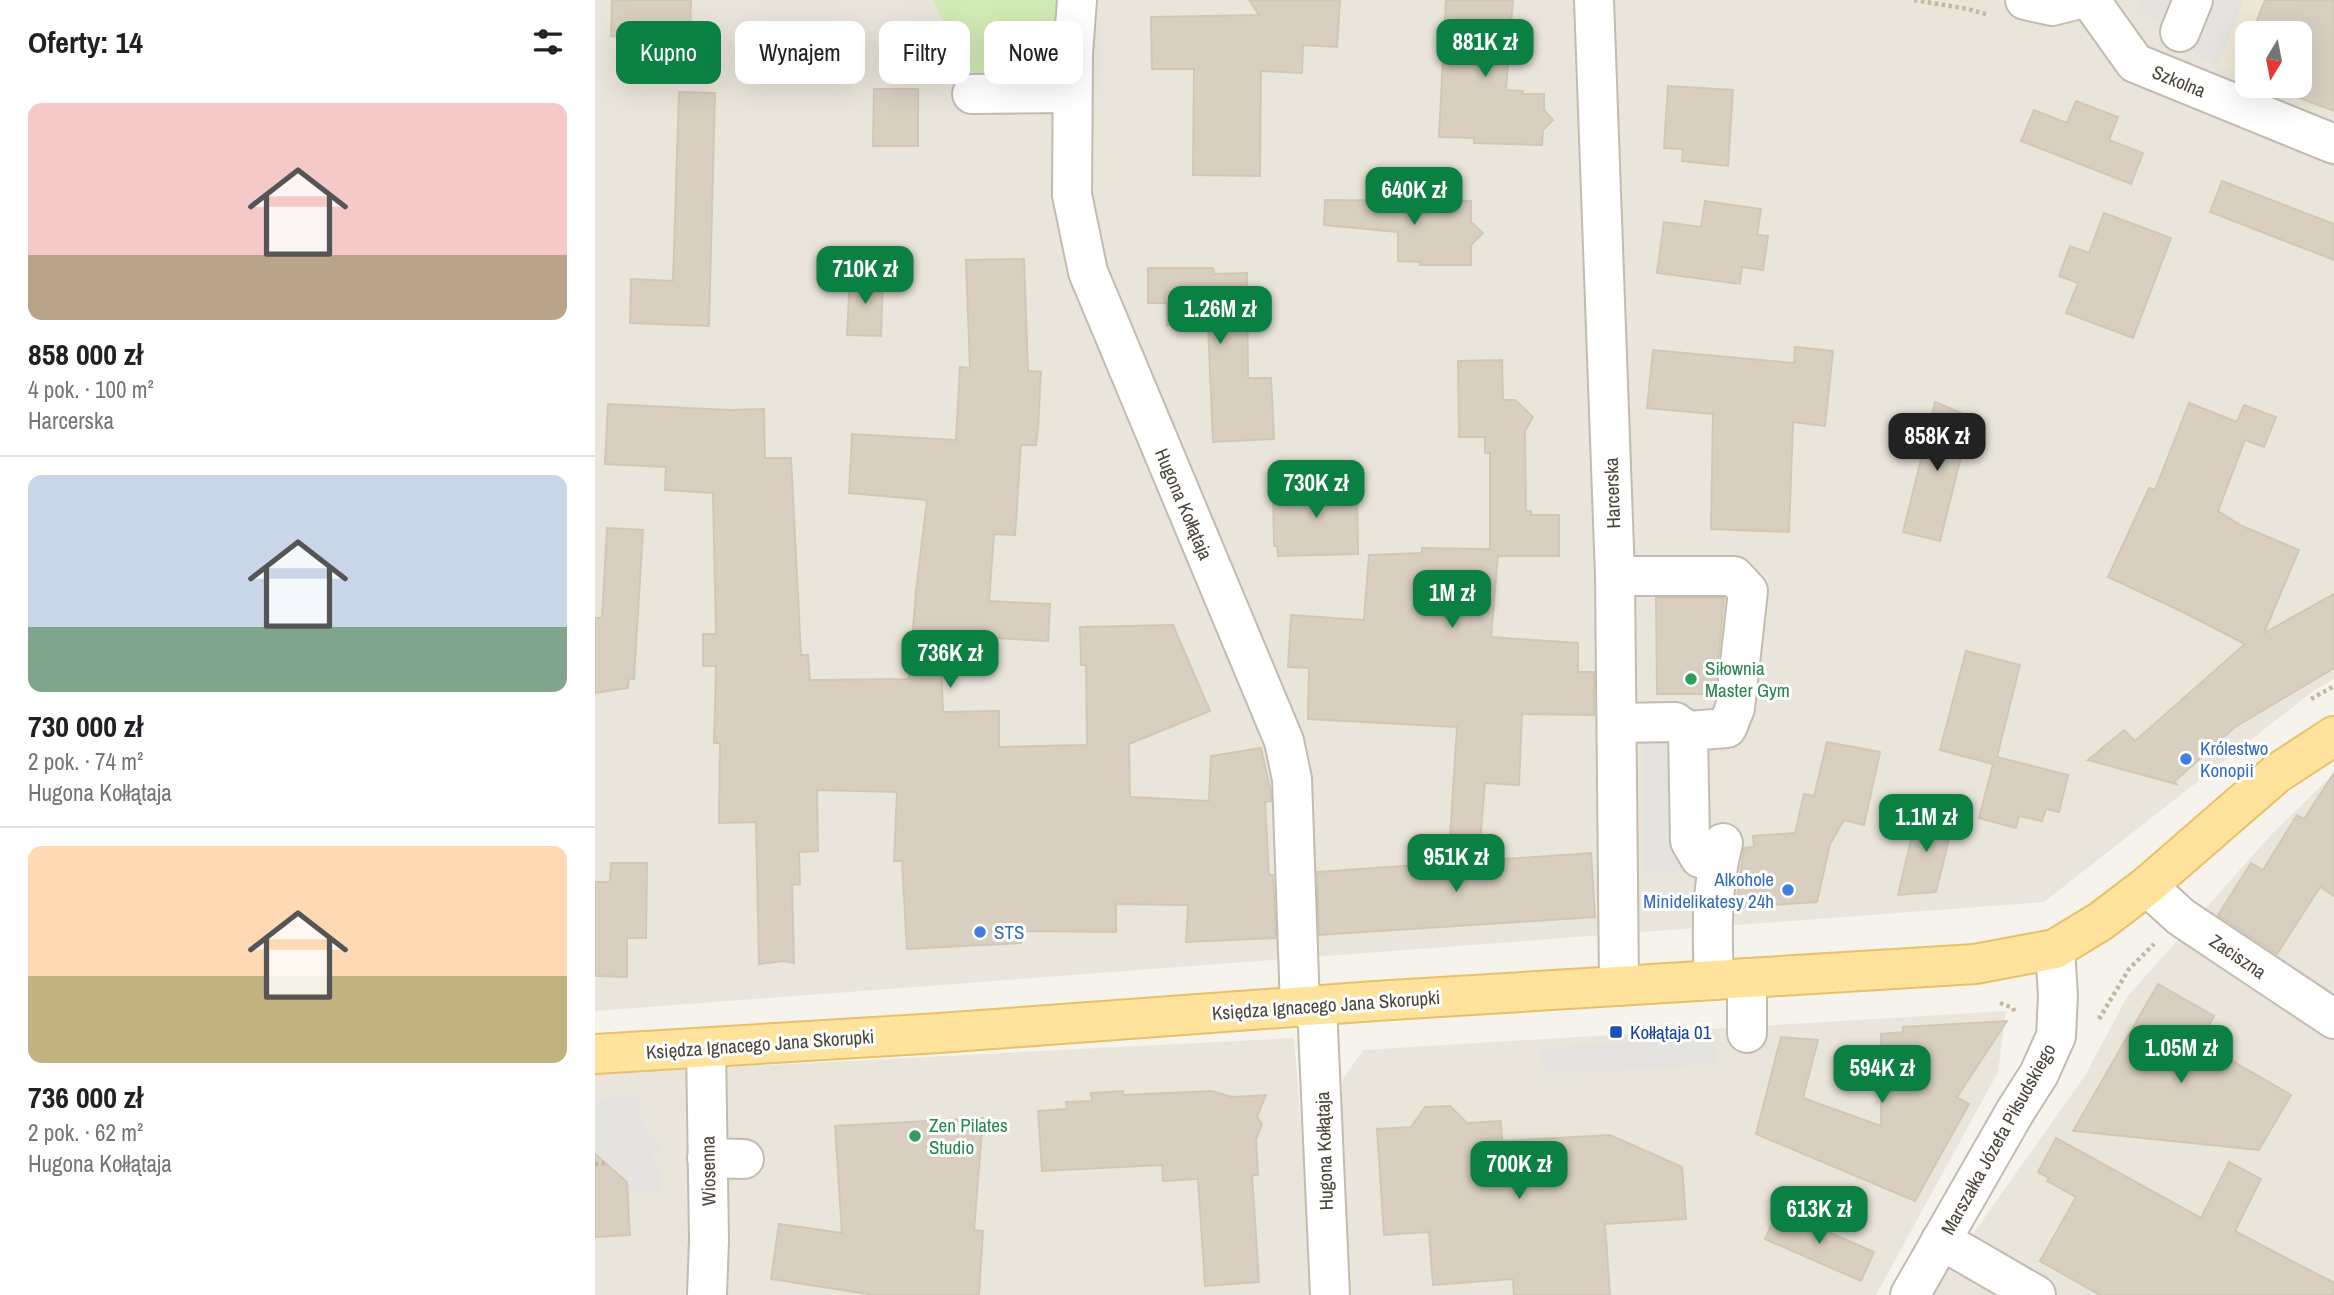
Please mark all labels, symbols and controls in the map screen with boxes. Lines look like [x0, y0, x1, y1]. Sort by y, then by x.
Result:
pin: 881K zł [1420, 20, 1550, 79]
chip: Kupno [616, 21, 721, 84]
chip: Wynajem [735, 21, 865, 84]
chip: Filtry [879, 21, 970, 84]
chip: Nowe [984, 21, 1083, 84]
north arrow [2235, 21, 2312, 98]
map controls [2235, 21, 2312, 98]
text: Oferty: 14 [28, 22, 143, 62]
icon: filters [529, 23, 567, 61]
text: 881K zł [1453, 26, 1518, 57]
street label: Szkolna [2148, 59, 2210, 104]
icon: home [235, 149, 361, 275]
pin: 640K zł [1349, 168, 1479, 227]
text: 640K zł [1382, 174, 1447, 205]
pin: 710K zł [800, 246, 930, 306]
text: 710K zł [833, 253, 898, 284]
pin: 1.26M zł [1148, 286, 1292, 346]
text: 1.26M zł [1184, 293, 1256, 324]
text: 858 000 zł [28, 334, 143, 374]
text: 4 pok. · 100 m² [28, 374, 154, 405]
text: Harcerska [28, 405, 114, 436]
pin: 858K zł [1872, 414, 2002, 473]
text: 858K zł [1905, 420, 1970, 451]
street label: Hugona Kołłątaja [1149, 444, 1219, 564]
street label: Harcerska [1598, 457, 1626, 529]
pin: 730K zł [1251, 461, 1381, 520]
text: 730K zł [1284, 467, 1349, 498]
icon: home [235, 521, 361, 647]
pin: 1M zł [1403, 570, 1501, 630]
text: 1M zł [1429, 577, 1475, 608]
pin: 736K zł [885, 630, 1015, 690]
text: 736K zł [918, 637, 983, 668]
place label: Siłownia Master Gym [1705, 655, 1790, 703]
marker: Siłownia Master Gym [1683, 671, 1699, 687]
text: 730 000 zł [28, 706, 143, 746]
place label: Królestwo Konopii [2200, 735, 2268, 783]
text: 2 pok. · 74 m² [28, 746, 143, 777]
marker: Królestwo Konopii [2178, 751, 2194, 767]
text: Hugona Kołłątaja [28, 777, 172, 808]
pin: 1.1M zł [1861, 794, 1991, 854]
text: 1.1M zł [1895, 801, 1957, 832]
pin: 951K zł [1391, 834, 1521, 894]
text: 951K zł [1424, 841, 1489, 872]
place label: Alkohole Minidelikatesy 24h [1643, 866, 1774, 914]
marker: Alkohole Minidelikatesy 24h [1780, 882, 1796, 898]
icon: home [235, 892, 361, 1018]
place label: STS [994, 919, 1024, 945]
marker: STS [972, 924, 988, 940]
street label: Zaciszna [2205, 928, 2272, 985]
street label: Księdza Ignacego Jana Skorupki [1211, 984, 1441, 1026]
place label: Kołłątaja 01 [1630, 1019, 1712, 1045]
street label: Księdza Ignacego Jana Skorupki [645, 1023, 875, 1065]
marker: Kołłątaja 01 [1608, 1024, 1624, 1040]
pin: 1.05M zł [2109, 1026, 2253, 1085]
text: 1.05M zł [2145, 1032, 2217, 1063]
street label: Marszałka Józefa Piłsudskiego [1935, 1039, 2061, 1239]
pin: 594K zł [1817, 1046, 1947, 1105]
text: 594K zł [1850, 1052, 1915, 1083]
text: 736 000 zł [28, 1077, 143, 1117]
street label: Hugona Kołłątaja [1309, 1091, 1339, 1211]
place label: Zen Pilates Studio [929, 1112, 1008, 1160]
text: 2 pok. · 62 m² [28, 1117, 143, 1148]
marker: Zen Pilates Studio [907, 1128, 923, 1144]
street label: Wiosenna [694, 1135, 722, 1206]
pin: 700K zł [1454, 1142, 1584, 1201]
text: Hugona Kołłątaja [28, 1148, 172, 1179]
text: 700K zł [1487, 1148, 1552, 1179]
pin: 613K zł [1754, 1186, 1884, 1246]
text: 613K zł [1787, 1193, 1852, 1224]

